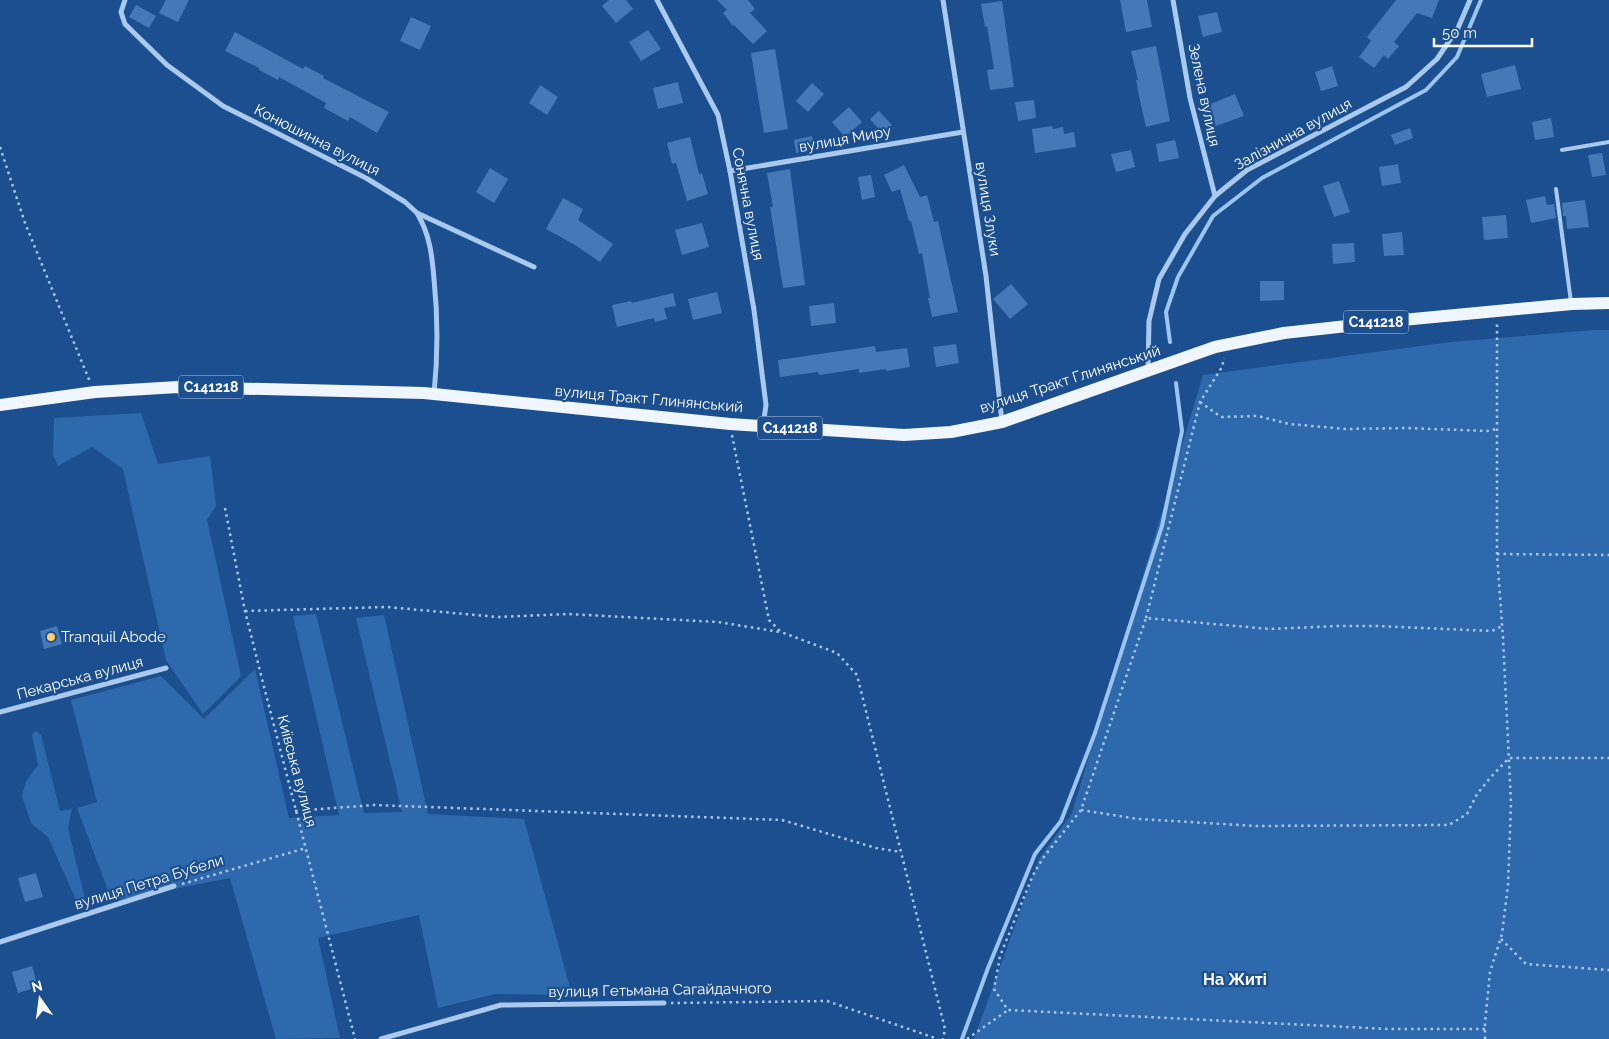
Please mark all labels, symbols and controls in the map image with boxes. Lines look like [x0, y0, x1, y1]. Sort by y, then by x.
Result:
scale bar [1434, 15, 1532, 47]
text: 50 m [1442, 24, 1477, 42]
street label: Зелена вулиця [1184, 42, 1224, 148]
street label: Залізнична вулиця [1231, 94, 1355, 174]
street label: Конюшинна вулиця [251, 100, 383, 180]
street label: вулиця Миру [798, 122, 892, 156]
street label: Сонячна вулиця [728, 146, 768, 262]
street label: вулиця Злуки [972, 160, 1004, 258]
road number: С141218 [1344, 311, 1408, 334]
street label: вулиця Тракт Глинянський [977, 341, 1163, 417]
road number: С141218 [178, 376, 244, 398]
street label: вулиця Тракт Глинянський [554, 382, 744, 416]
road number: С141218 [758, 416, 822, 439]
place label: Tranquil Abode [61, 628, 166, 646]
marker: Tranquil Abode [45, 631, 57, 643]
street label: Пекарська вулиця [15, 652, 145, 704]
street label: Київська вулиця [273, 713, 321, 829]
street label: вулиця Петра Бубели [72, 851, 226, 913]
district label: На Житі [1203, 970, 1267, 989]
north arrow [15, 974, 65, 1024]
text: N [30, 977, 44, 995]
street label: вулиця Гетьмана Сагайдачного [548, 979, 772, 1001]

